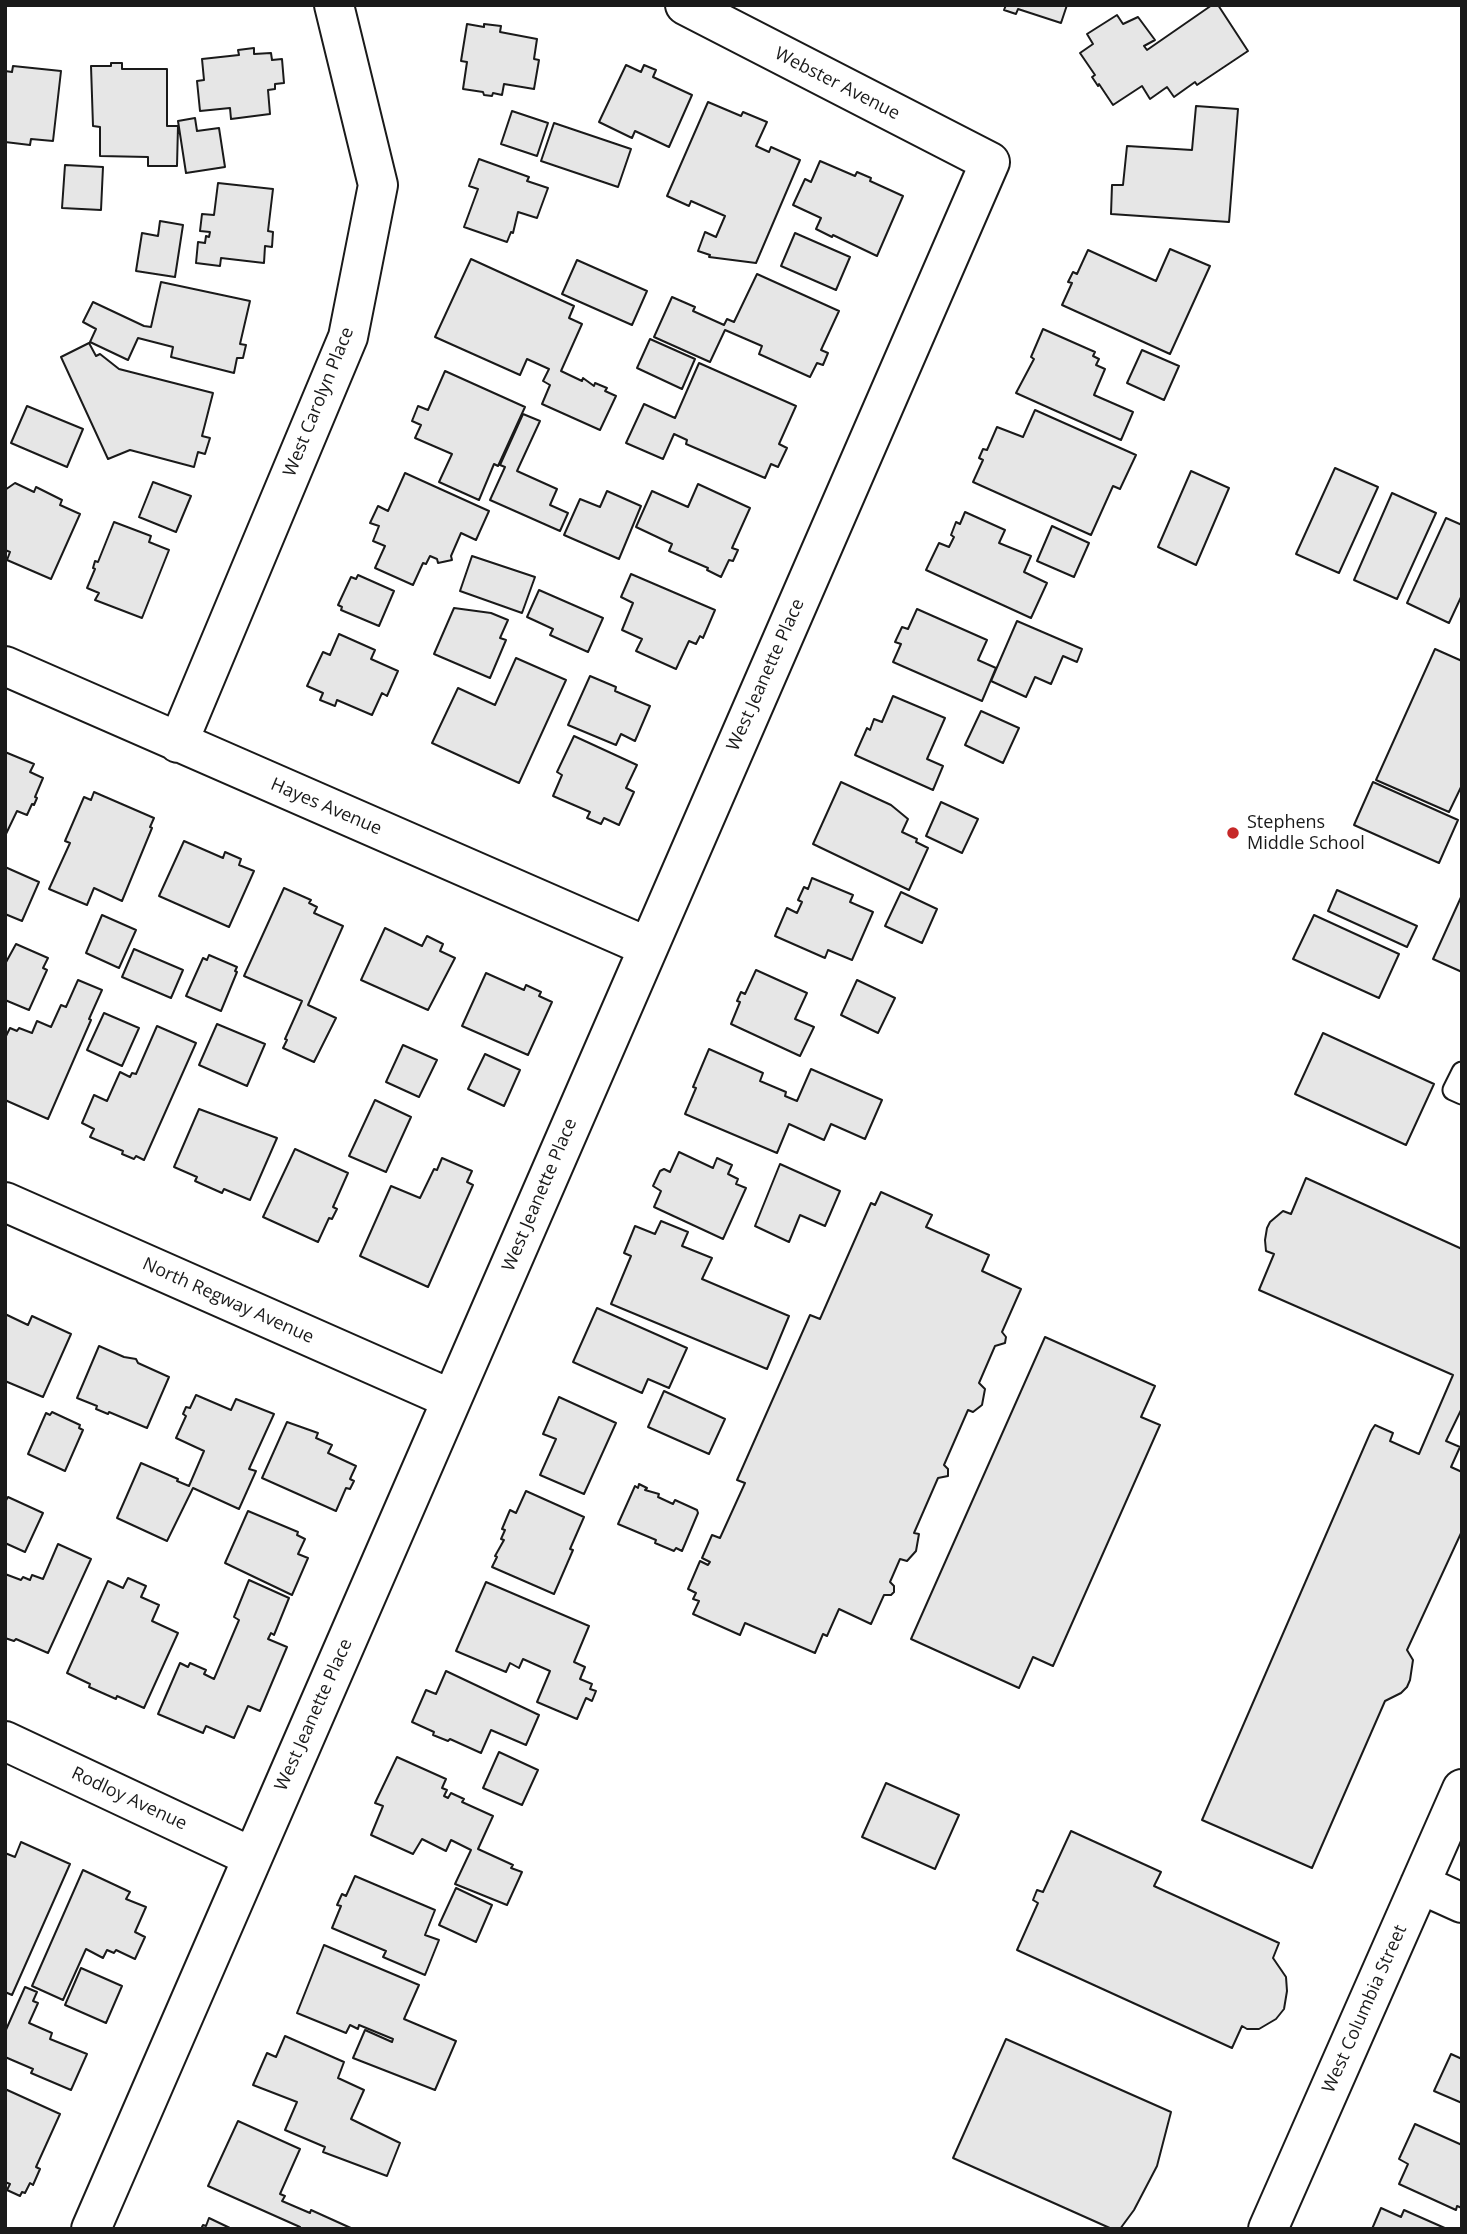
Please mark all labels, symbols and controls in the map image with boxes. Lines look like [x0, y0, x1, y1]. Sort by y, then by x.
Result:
street label: Webster Avenue [771, 43, 903, 125]
street label: West Carolyn Place [279, 324, 359, 480]
street label: West Jeanette Place [723, 596, 809, 754]
street label: Hayes Avenue [267, 774, 385, 840]
place label: Stephens Middle School [1247, 812, 1365, 854]
marker: Stephens Middle School [1225, 825, 1241, 841]
street label: West Jeanette Place [498, 1115, 582, 1275]
street label: North Regway Avenue [139, 1253, 317, 1349]
street label: West Jeanette Place [271, 1636, 357, 1794]
street label: Rodloy Avenue [68, 1763, 190, 1835]
street label: West Columbia Street [1318, 1922, 1412, 2096]

